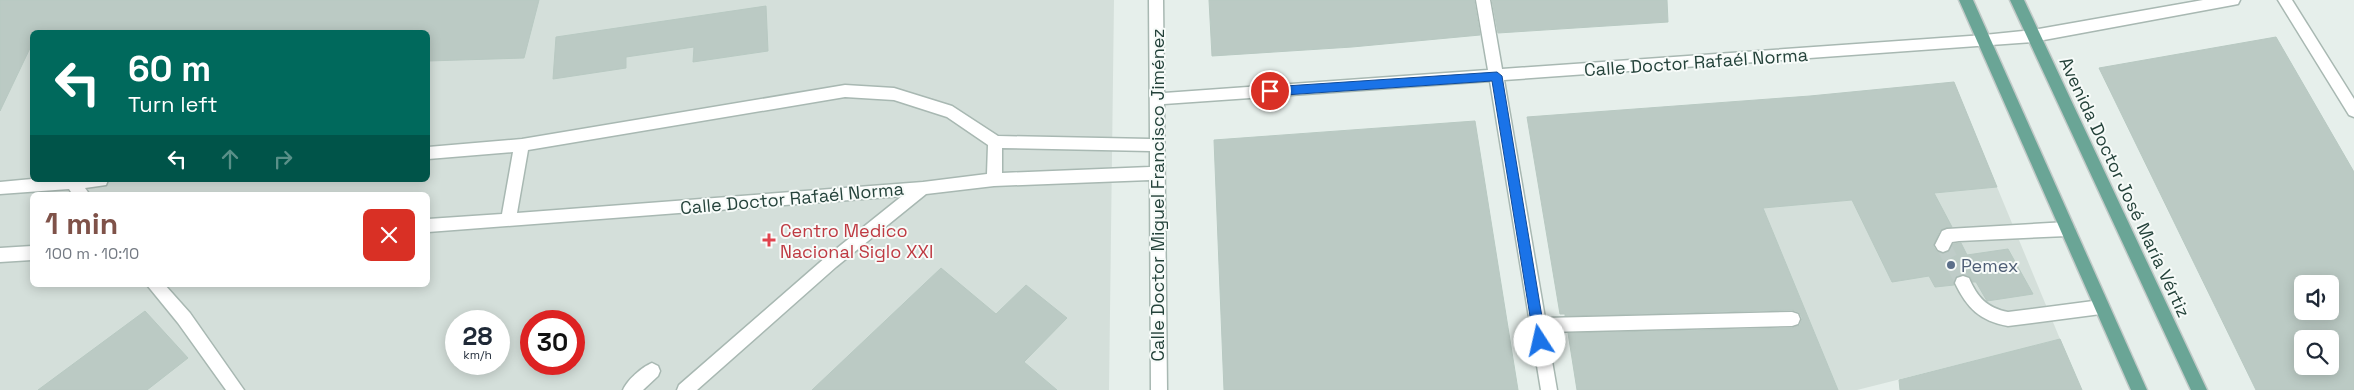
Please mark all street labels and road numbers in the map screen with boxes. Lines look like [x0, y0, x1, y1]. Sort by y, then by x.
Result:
street label: Calle Doctor Miguel Francisco Jiménez [1146, 29, 1169, 361]
street label: Calle Doctor Rafaél Norma [1583, 43, 1809, 81]
street label: Avenida Doctor José María Vértiz [2054, 53, 2196, 321]
street label: Calle Doctor Rafaél Norma [679, 177, 905, 219]

